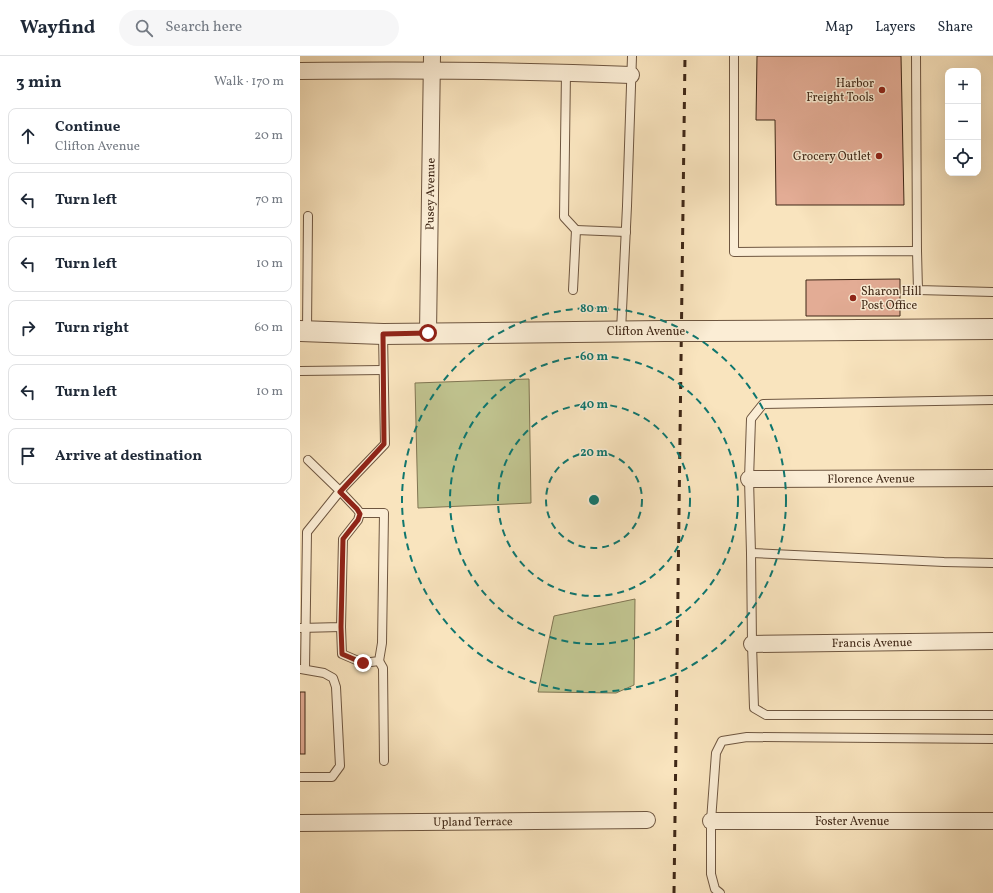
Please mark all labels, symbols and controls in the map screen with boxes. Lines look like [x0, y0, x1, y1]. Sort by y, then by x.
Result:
search box [119, 10, 399, 46]
text: Wayfind [20, 15, 95, 41]
icon: search [133, 17, 155, 39]
text: Search here [165, 17, 242, 38]
text: Map [825, 18, 853, 37]
text: Layers [875, 18, 915, 37]
text: Share [937, 18, 973, 37]
map controls [945, 68, 981, 176]
button: + [945, 68, 981, 104]
text: 3 min [16, 71, 62, 94]
text: Walk · 170 m [214, 73, 284, 91]
place label: Harbor Freight Tools [806, 76, 874, 106]
marker: Harbor Freight Tools [877, 85, 887, 95]
button: − [945, 104, 981, 140]
text: Continue [55, 117, 120, 138]
icon: ahead [17, 125, 39, 147]
text: 20 m [254, 127, 283, 145]
text: Clifton Avenue [55, 138, 140, 156]
button: locate [945, 140, 981, 176]
place label: Grocery Outlet [793, 149, 871, 165]
marker: Grocery Outlet [874, 151, 884, 161]
street label: Pusey Avenue [422, 157, 440, 230]
icon: left [17, 189, 39, 211]
text: Turn left [55, 190, 117, 211]
text: 70 m [255, 191, 283, 209]
icon: left [17, 253, 39, 275]
text: Turn left [55, 254, 117, 275]
text: 10 m [256, 255, 283, 273]
place label: Sharon Hill Post Office [861, 284, 922, 314]
marker: Sharon Hill Post Office [848, 293, 858, 303]
text: 80 m [580, 301, 608, 317]
icon: right [17, 317, 39, 339]
text: Turn right [55, 318, 129, 339]
text: 60 m [255, 319, 283, 337]
route start [419, 324, 437, 342]
street label: Clifton Avenue [607, 324, 686, 340]
text: 60 m [580, 349, 608, 365]
icon: left [17, 381, 39, 403]
text: Turn left [55, 382, 117, 403]
text: 10 m [256, 383, 283, 401]
text: 40 m [580, 397, 609, 413]
icon: arrive [17, 445, 39, 467]
text: 20 m [580, 445, 608, 461]
text: Arrive at destination [55, 446, 202, 467]
street label: Florence Avenue [827, 471, 915, 488]
centre of rings [587, 493, 601, 507]
street label: Francis Avenue [832, 635, 913, 652]
route end [354, 654, 372, 672]
street label: Upland Terrace [433, 814, 513, 831]
street label: Foster Avenue [815, 814, 889, 830]

